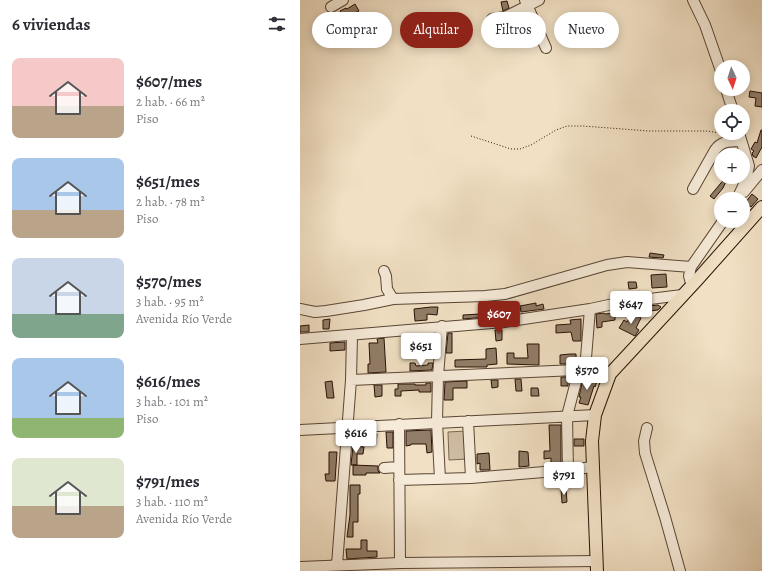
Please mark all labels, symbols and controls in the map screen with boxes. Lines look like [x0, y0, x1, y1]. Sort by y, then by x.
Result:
chip: Comprar [312, 12, 392, 48]
chip: Alquilar [400, 12, 473, 48]
chip: Filtros [481, 12, 546, 48]
chip: Nuevo [554, 12, 619, 48]
text: 6 viviendas [12, 13, 90, 36]
icon: filters [266, 13, 288, 35]
north arrow [714, 60, 750, 96]
map controls [714, 60, 750, 228]
text: $607/mes [136, 70, 202, 93]
icon: home [44, 74, 92, 122]
text: 2 hab. · 66 m² [136, 93, 205, 110]
button: locate [714, 104, 750, 140]
text: Piso [136, 110, 158, 127]
button: + [714, 148, 750, 184]
text: $651/mes [136, 170, 200, 193]
icon: home [44, 174, 92, 222]
button: − [714, 192, 750, 228]
text: 2 hab. · 78 m² [136, 193, 205, 210]
text: Piso [136, 210, 158, 227]
text: $570/mes [136, 270, 202, 293]
icon: home [44, 274, 92, 322]
pin: $647 [607, 291, 655, 325]
text: 3 hab. · 95 m² [136, 293, 204, 310]
text: $647 [619, 295, 643, 312]
pin: $607 [475, 301, 523, 335]
text: $607 [487, 305, 511, 322]
text: Avenida Río Verde [136, 310, 232, 327]
pin: $651 [397, 333, 445, 367]
text: $651 [410, 337, 432, 354]
pin: $570 [563, 357, 611, 391]
text: $570 [575, 361, 599, 378]
text: $616/mes [136, 370, 201, 393]
icon: home [44, 374, 92, 422]
text: 3 hab. · 101 m² [136, 393, 208, 410]
text: Piso [136, 410, 158, 427]
pin: $616 [332, 420, 380, 454]
text: $616 [345, 424, 367, 441]
pin: $791 [540, 462, 588, 496]
text: $791 [553, 466, 575, 483]
text: $791/mes [136, 470, 200, 493]
icon: home [44, 474, 92, 522]
text: 3 hab. · 110 m² [136, 493, 208, 510]
text: Avenida Río Verde [136, 510, 232, 527]

